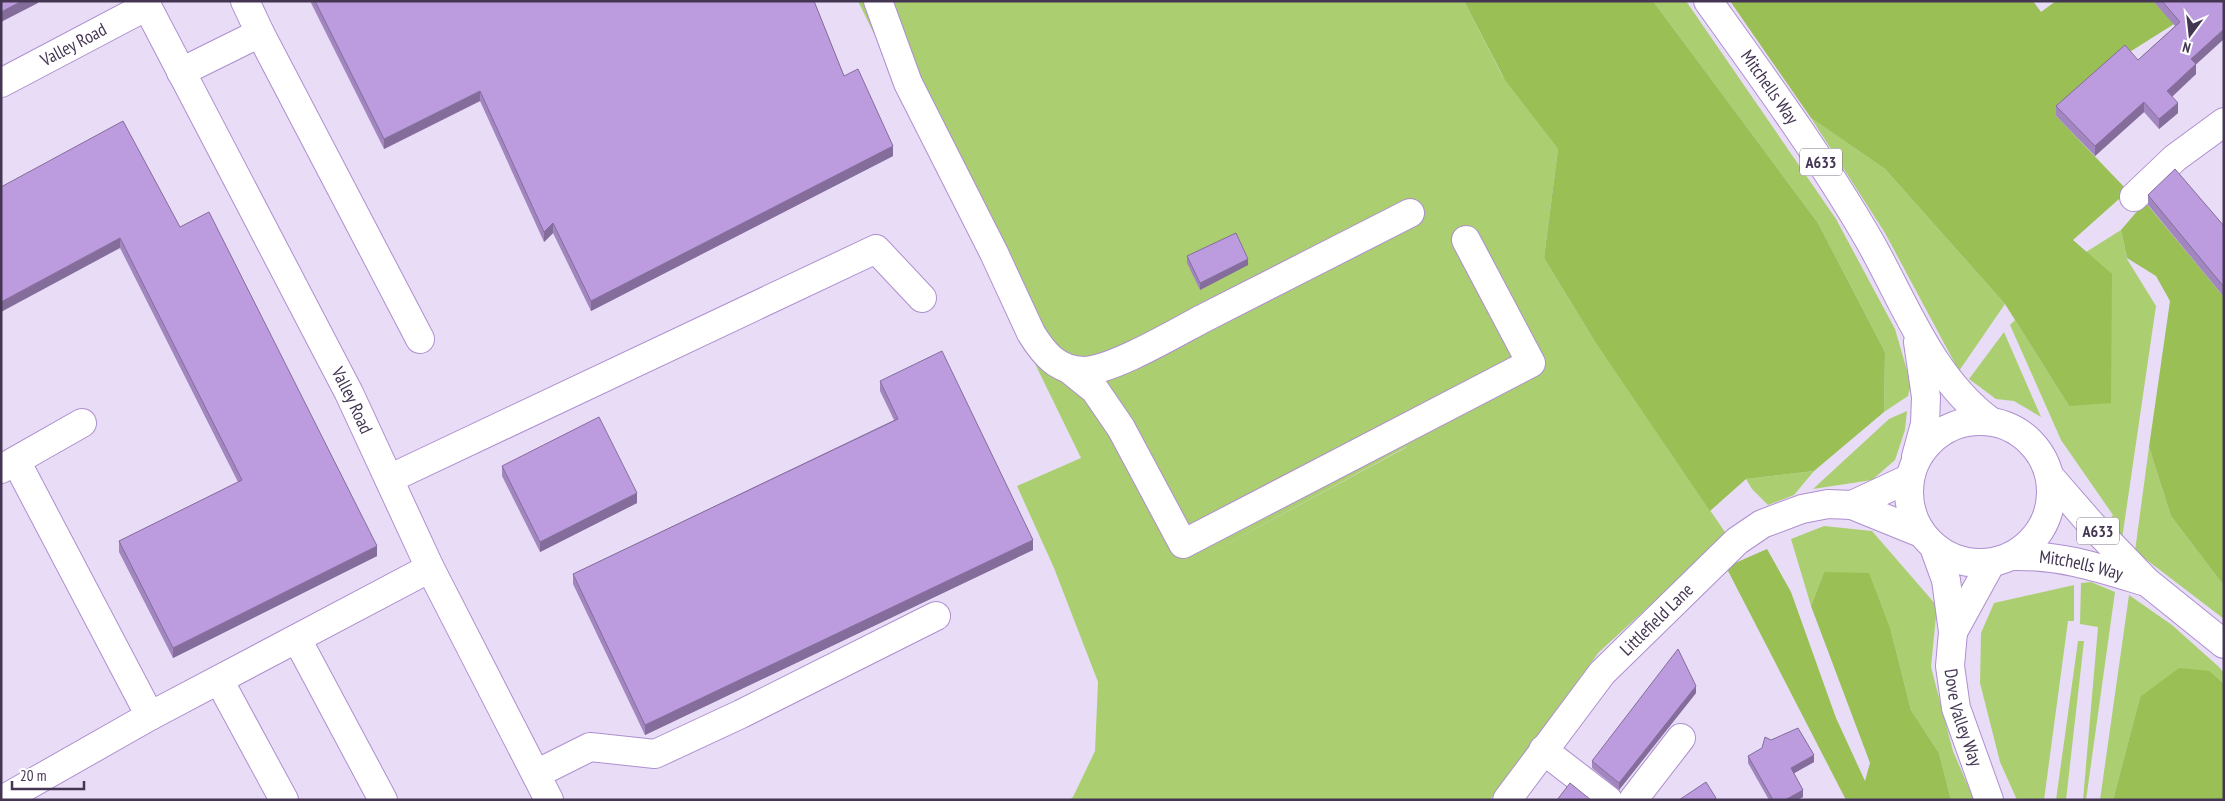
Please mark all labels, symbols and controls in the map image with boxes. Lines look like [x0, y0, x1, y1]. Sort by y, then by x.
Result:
north arrow [2165, 10, 2215, 60]
street label: Valley Road [36, 18, 110, 72]
text: N [2181, 38, 2193, 57]
street label: Mitchells Way [1736, 45, 1804, 129]
road number: A633 [1800, 148, 1842, 176]
street label: Valley Road [326, 362, 378, 437]
road number: A633 [2077, 518, 2119, 544]
street label: Mitchells Way [2038, 545, 2126, 585]
street label: Littlefield Lane [1615, 578, 1698, 660]
street label: Dove Valley Way [1940, 667, 1988, 769]
scale bar [12, 758, 85, 790]
text: 20 m [20, 766, 46, 785]

